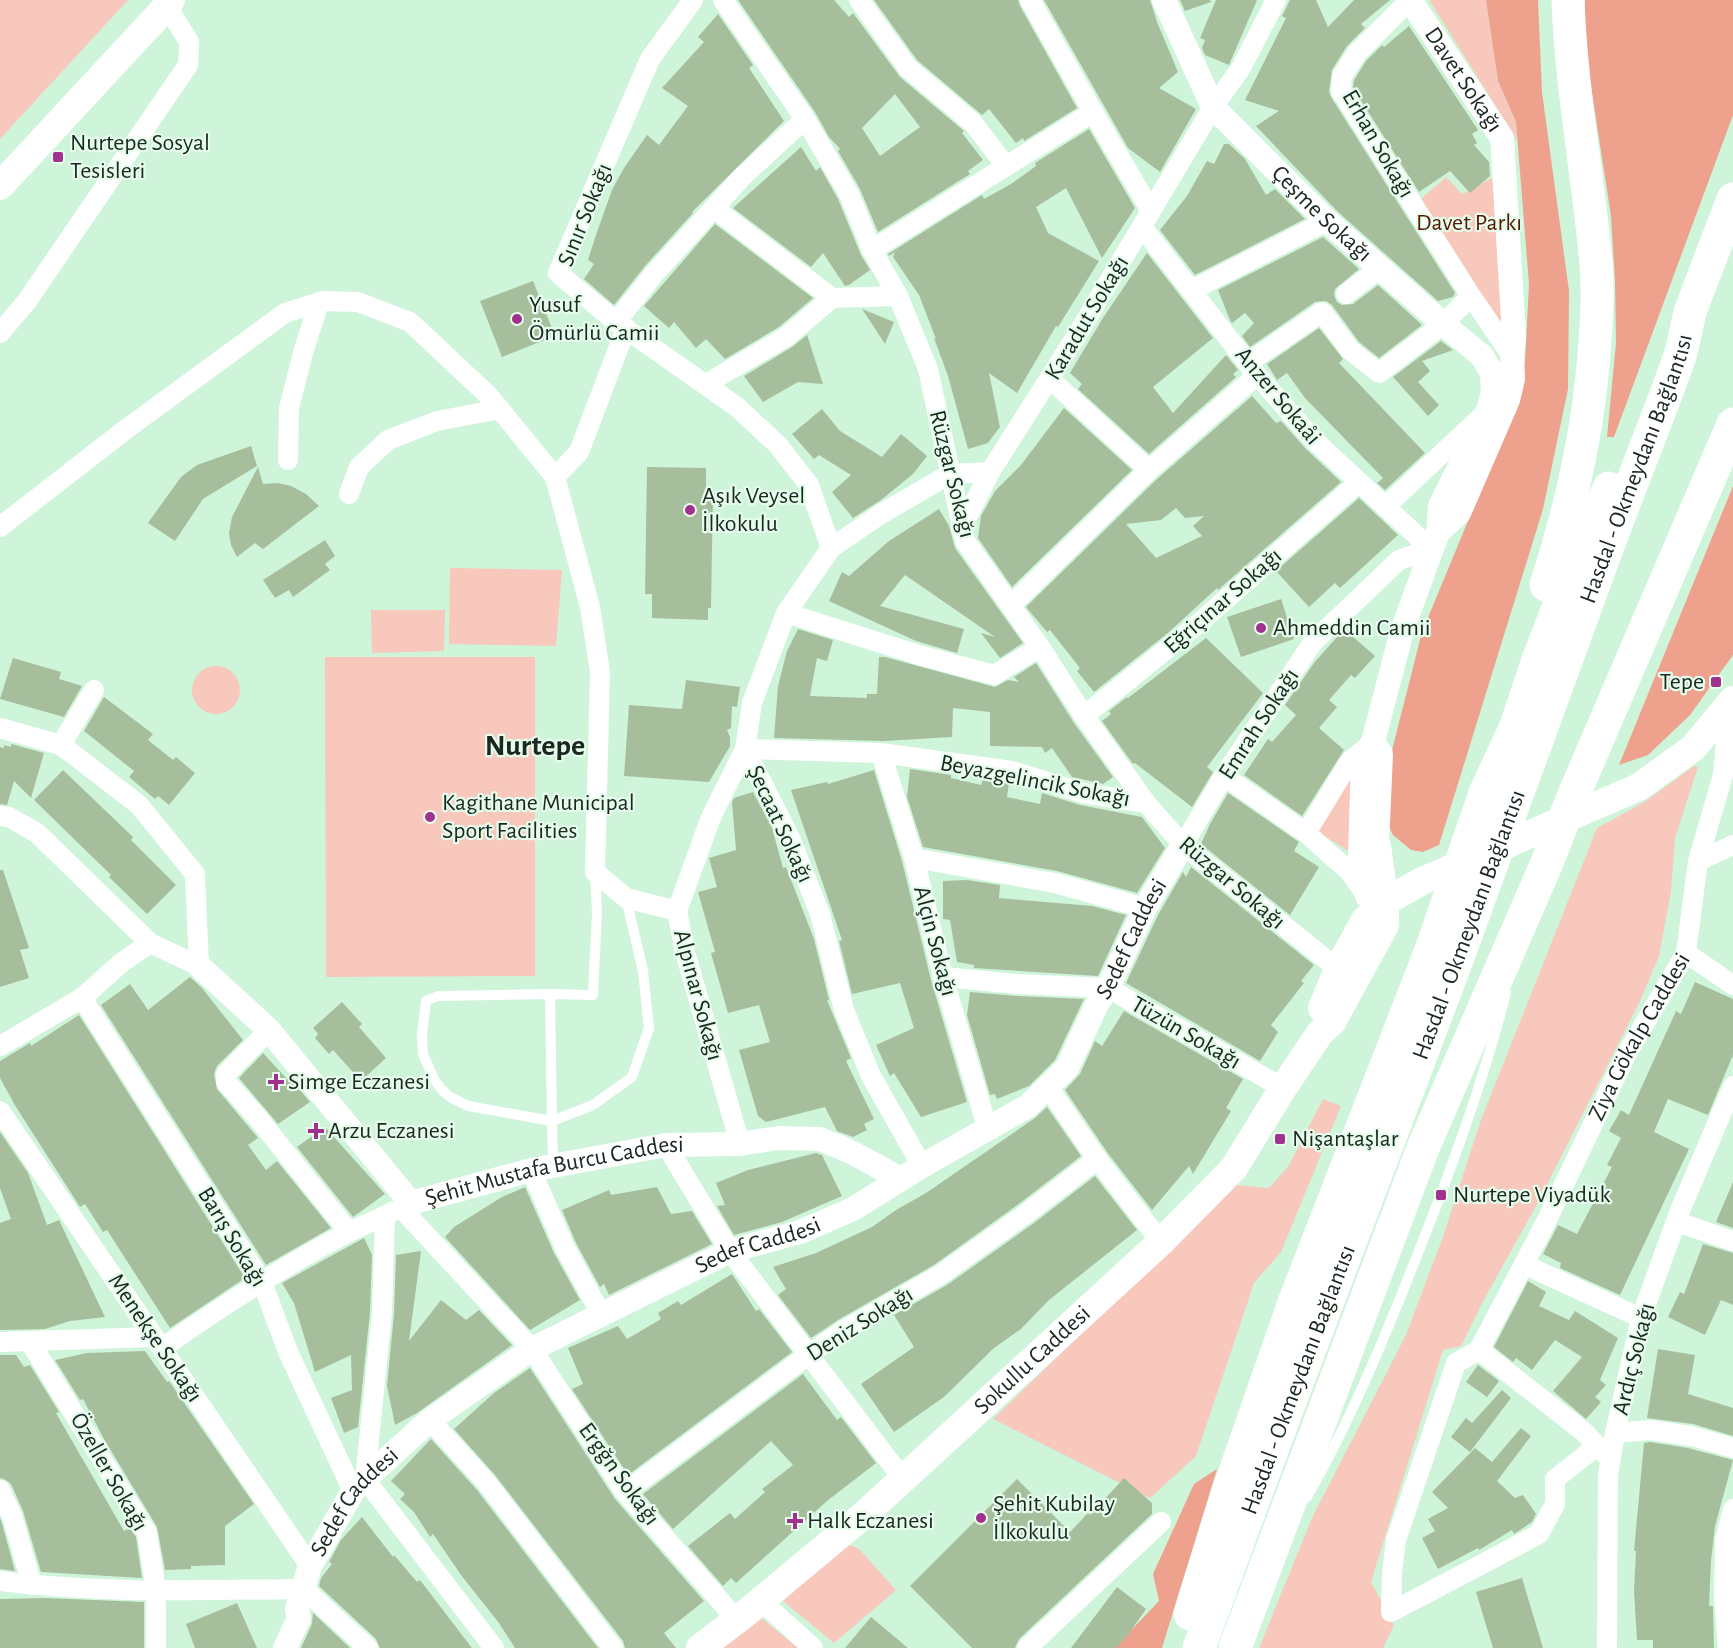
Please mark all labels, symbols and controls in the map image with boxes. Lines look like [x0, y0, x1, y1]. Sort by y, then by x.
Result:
street label: Davet Sokağı [1420, 23, 1507, 137]
street label: Erhan Sokağı [1337, 86, 1419, 202]
place label: Nurtepe Sosyal Tesisleri [70, 131, 210, 183]
marker: Nurtepe Sosyal Tesisleri [51, 150, 65, 164]
street label: Sınır Sokağı [554, 160, 616, 270]
street label: Çeşme Sokağı [1267, 161, 1376, 267]
park label: Davet Parkı [1416, 211, 1522, 235]
street label: Karadut Sokağı [1041, 252, 1133, 384]
place label: Yusuf Ömürlü Camii [529, 293, 660, 345]
marker: Yusuf Ömürlü Camii [510, 312, 524, 326]
street label: Hasdal - Okmeydanı Bağlantısı [1576, 332, 1697, 607]
street label: Anzer Sokaåi [1230, 343, 1326, 449]
street label: Rüzgar Sokağı [925, 408, 979, 540]
place label: Aşık Veysel İlkokulu [702, 484, 805, 536]
marker: Aşık Veysel İlkokulu [683, 503, 697, 517]
street label: Eğriçınar Sokağı [1159, 544, 1287, 658]
place label: Ahmeddin Camii [1273, 616, 1431, 640]
marker: Ahmeddin Camii [1254, 621, 1268, 635]
street label: Emrah Sokağı [1214, 664, 1304, 784]
place label: Tepe [1659, 670, 1704, 694]
marker: Tepe [1709, 675, 1723, 689]
district label: Nurtepe [485, 731, 585, 761]
street label: Beyazgelincik Sokağı [938, 751, 1132, 811]
street label: Şecaat Sokağı [742, 762, 818, 886]
street label: Hasdal - Okmeydanı Bağlantısı [1408, 787, 1530, 1063]
place label: Kagithane Municipal Sport Facilities [442, 791, 635, 843]
marker: Kagithane Municipal Sport Facilities [423, 810, 437, 824]
street label: Rüzgar Sokağı [1174, 832, 1290, 934]
street label: Sedef Caddesi [1092, 875, 1172, 1004]
street label: Alçin Sokağı [909, 883, 961, 999]
street label: Alpınar Sokağı [669, 927, 727, 1063]
street label: Ziya Gökalp Caddesi [1584, 949, 1695, 1124]
street label: Tüzün Sokağı [1127, 992, 1245, 1074]
place label: Simge Eczanesi [288, 1070, 430, 1094]
marker: Simge Eczanesi [269, 1075, 283, 1089]
place label: Arzu Eczanesi [328, 1119, 455, 1143]
marker: Arzu Eczanesi [309, 1124, 323, 1138]
place label: Nişantaşlar [1292, 1127, 1399, 1151]
marker: Nişantaşlar [1273, 1132, 1287, 1146]
street label: Şehit Mustafa Burcu Caddesi [422, 1133, 684, 1211]
street label: Barış Sokağı [193, 1183, 271, 1291]
place label: Nurtepe Viyadük [1453, 1183, 1610, 1207]
marker: Nurtepe Viyadük [1434, 1188, 1448, 1202]
street label: Sedef Caddesi [691, 1213, 824, 1278]
street label: Hasdal - Okmeydanı Bağlantısı [1237, 1242, 1360, 1518]
street label: Menekşe Sokağı [103, 1269, 207, 1407]
street label: Deniz Sokağı [803, 1282, 917, 1366]
street label: Sokullu Caddesi [970, 1301, 1095, 1419]
street label: Ardıç Sokağı [1609, 1301, 1659, 1417]
street label: Özeller Sokağı [66, 1408, 153, 1535]
street label: Ergğn Sokağı [574, 1418, 664, 1530]
street label: Sedef Caddesi [306, 1443, 403, 1560]
place label: Şehit Kubilay İlkokulu [993, 1492, 1115, 1544]
place label: Halk Eczanesi [807, 1509, 934, 1533]
marker: Şehit Kubilay İlkokulu [974, 1511, 988, 1525]
marker: Halk Eczanesi [788, 1514, 802, 1528]

